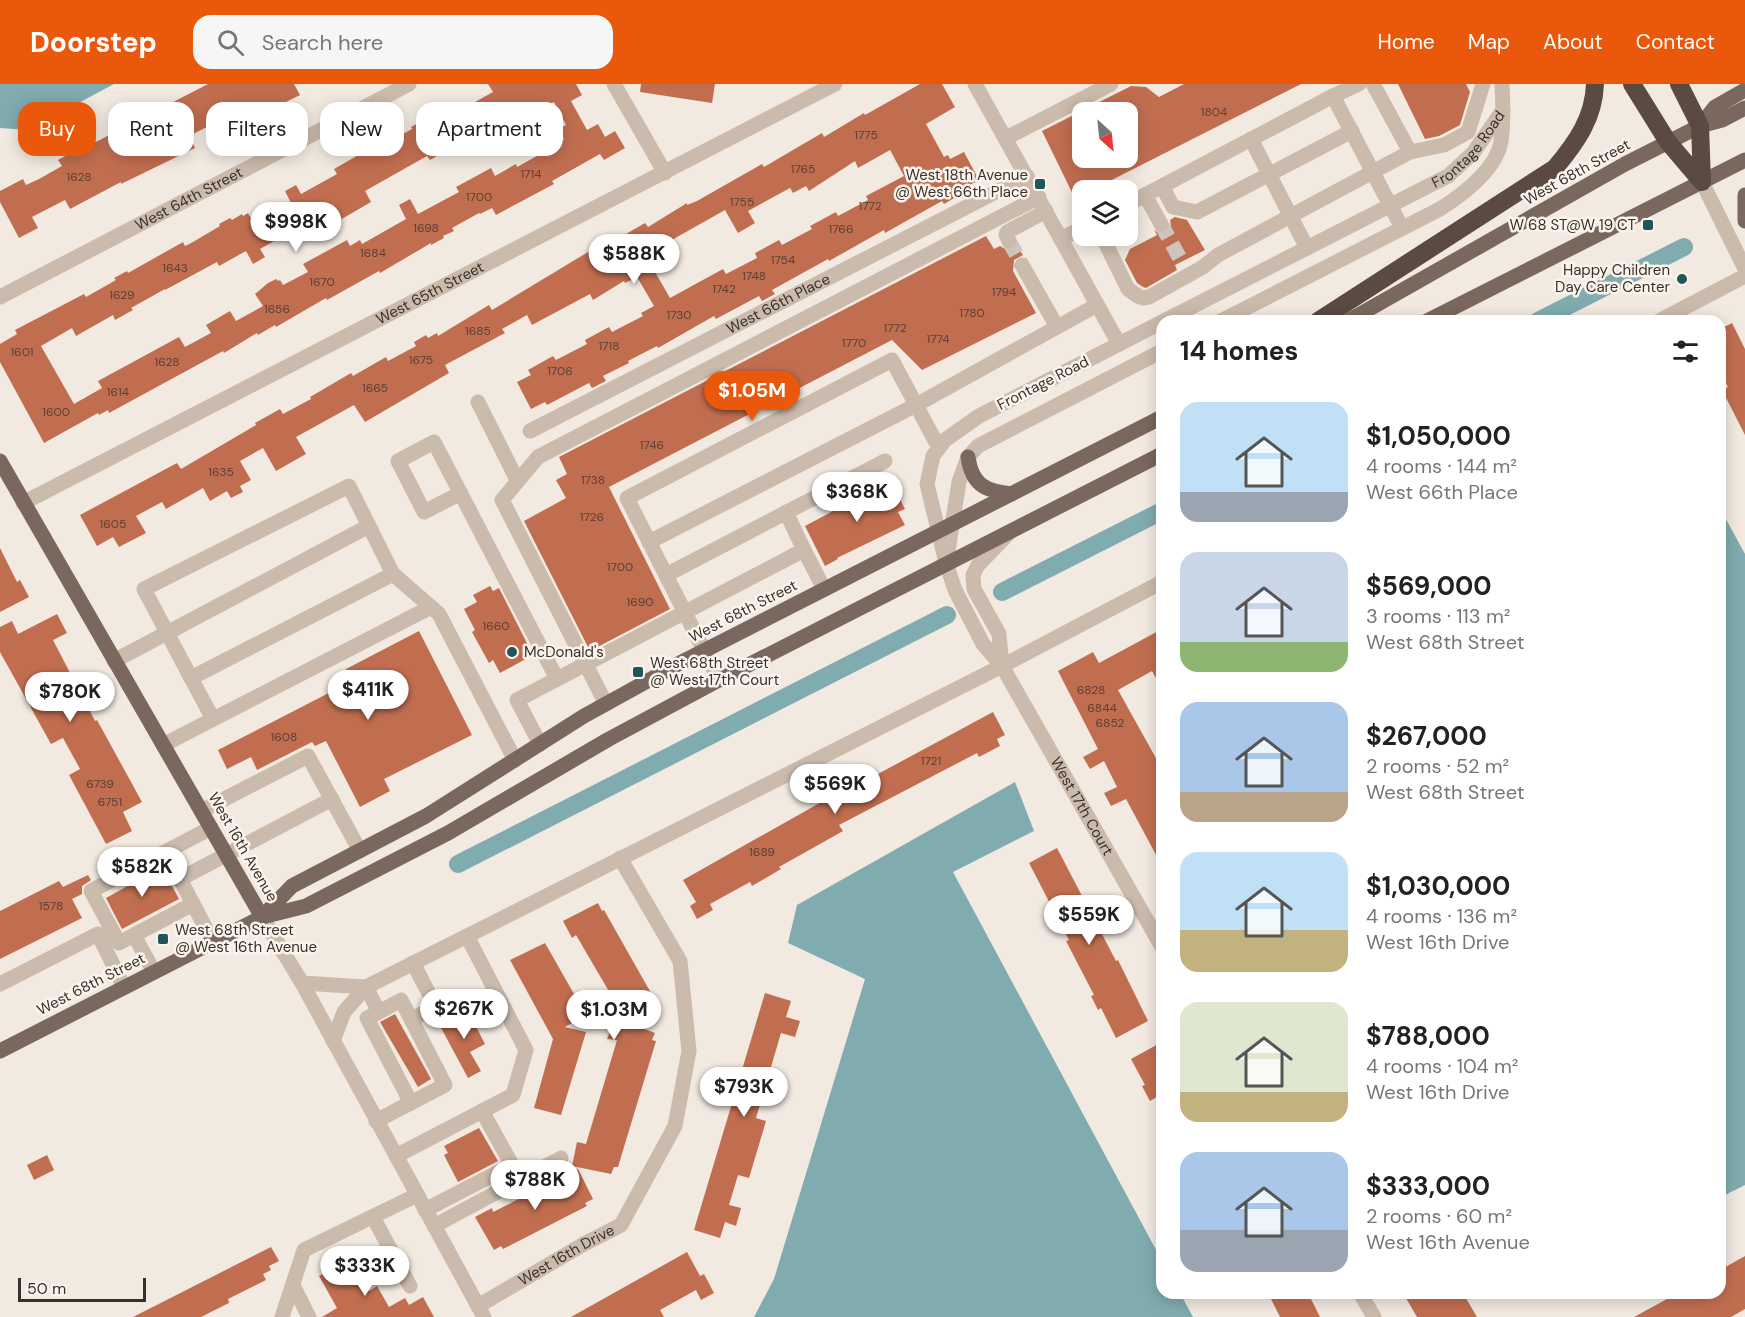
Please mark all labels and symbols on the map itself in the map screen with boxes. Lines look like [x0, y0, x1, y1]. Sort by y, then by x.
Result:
north arrow [1072, 102, 1138, 168]
house number: 1804 [1201, 104, 1227, 120]
street label: Frontage Road [1428, 107, 1509, 193]
house number: 1775 [854, 127, 878, 143]
street label: West 68th Street [1520, 134, 1634, 210]
house number: 1765 [791, 161, 815, 177]
street label: West 64th Street [132, 162, 246, 235]
place label: West 18th Avenue @ West 66th Place [895, 165, 1028, 202]
house number: 1714 [520, 166, 542, 182]
house number: 1628 [67, 169, 91, 185]
marker: West 18th Avenue @ West 66th Place [1033, 177, 1047, 191]
house number: 1700 [466, 189, 492, 205]
house number: 1755 [730, 194, 754, 210]
house number: 1772 [858, 198, 882, 214]
pin: $998K [254, 202, 338, 253]
place label: W 68 ST@W 19 CT [1510, 215, 1636, 235]
marker: W 68 ST@W 19 CT [1641, 218, 1655, 232]
house number: 1698 [413, 220, 439, 236]
house number: 1766 [829, 221, 853, 237]
pin: $588K [592, 234, 676, 285]
house number: 1684 [360, 245, 386, 261]
house number: 1754 [771, 252, 795, 268]
street label: West 65th Street [373, 257, 487, 329]
house number: 1643 [162, 260, 188, 276]
place label: Happy Children Day Care Center [1555, 260, 1670, 297]
house number: 1748 [742, 268, 766, 284]
street label: West 66th Place [723, 269, 834, 339]
marker: Happy Children Day Care Center [1675, 272, 1689, 286]
house number: 1670 [309, 274, 335, 290]
house number: 1742 [712, 281, 736, 297]
house number: 1794 [992, 284, 1016, 300]
house number: 1629 [109, 287, 135, 303]
house number: 1656 [264, 301, 290, 317]
house number: 1780 [959, 305, 985, 321]
house number: 1730 [666, 307, 692, 323]
house number: 1772 [883, 320, 907, 336]
house number: 1685 [465, 323, 491, 339]
house number: 1774 [926, 331, 950, 347]
house number: 1770 [842, 335, 866, 351]
house number: 1718 [598, 338, 620, 354]
house number: 1601 [10, 344, 34, 360]
street label: Frontage Road [994, 351, 1092, 415]
house number: 1675 [409, 352, 433, 368]
house number: 1628 [155, 354, 179, 370]
house number: 1706 [547, 363, 573, 379]
pin: $1.05M [703, 371, 801, 422]
house number: 1665 [362, 380, 388, 396]
house number: 1614 [107, 384, 129, 400]
house number: 1600 [42, 404, 70, 420]
house number: 1746 [640, 437, 664, 453]
house number: 1635 [208, 464, 234, 480]
house number: 1738 [581, 472, 605, 488]
pin: $368K [815, 472, 899, 523]
house number: 1726 [580, 509, 604, 525]
house number: 1605 [100, 516, 126, 532]
house number: 1700 [607, 559, 633, 575]
street label: West 68th Street [685, 575, 801, 647]
house number: 1690 [627, 594, 653, 610]
house number: 1660 [482, 618, 510, 634]
place label: McDonald's [524, 642, 604, 662]
marker: McDonald's [505, 645, 519, 659]
place label: West 68th Street @ West 17th Court [650, 653, 779, 690]
marker: West 68th Street @ West 17th Court [631, 665, 645, 679]
pin: $411K [326, 670, 410, 721]
pin: $780K [28, 672, 112, 723]
house number: 6828 [1077, 682, 1105, 698]
house number: 6844 [1087, 700, 1117, 716]
house number: 6852 [1096, 715, 1125, 731]
house number: 1608 [271, 729, 297, 745]
house number: 1721 [921, 753, 941, 769]
street label: West 17th Court [1046, 753, 1118, 859]
pin: $569K [793, 764, 877, 815]
house number: 6739 [86, 776, 114, 792]
street label: West 16th Avenue [204, 789, 282, 905]
house number: 6751 [98, 794, 122, 810]
house number: 1689 [749, 844, 775, 860]
pin: $582K [100, 847, 184, 898]
pin: $559K [1047, 895, 1131, 946]
house number: 1578 [39, 898, 63, 914]
place label: West 68th Street @ West 16th Avenue [175, 920, 317, 957]
marker: West 68th Street @ West 16th Avenue [156, 932, 170, 946]
street label: West 68th Street [33, 948, 149, 1020]
pin: $267K [422, 989, 506, 1040]
pin: $1.03M [565, 990, 663, 1041]
pin: $793K [702, 1067, 786, 1118]
pin: $788K [493, 1160, 577, 1211]
street label: West 16th Drive [515, 1220, 618, 1290]
pin: $333K [323, 1246, 407, 1297]
scale bar [18, 1275, 146, 1302]

